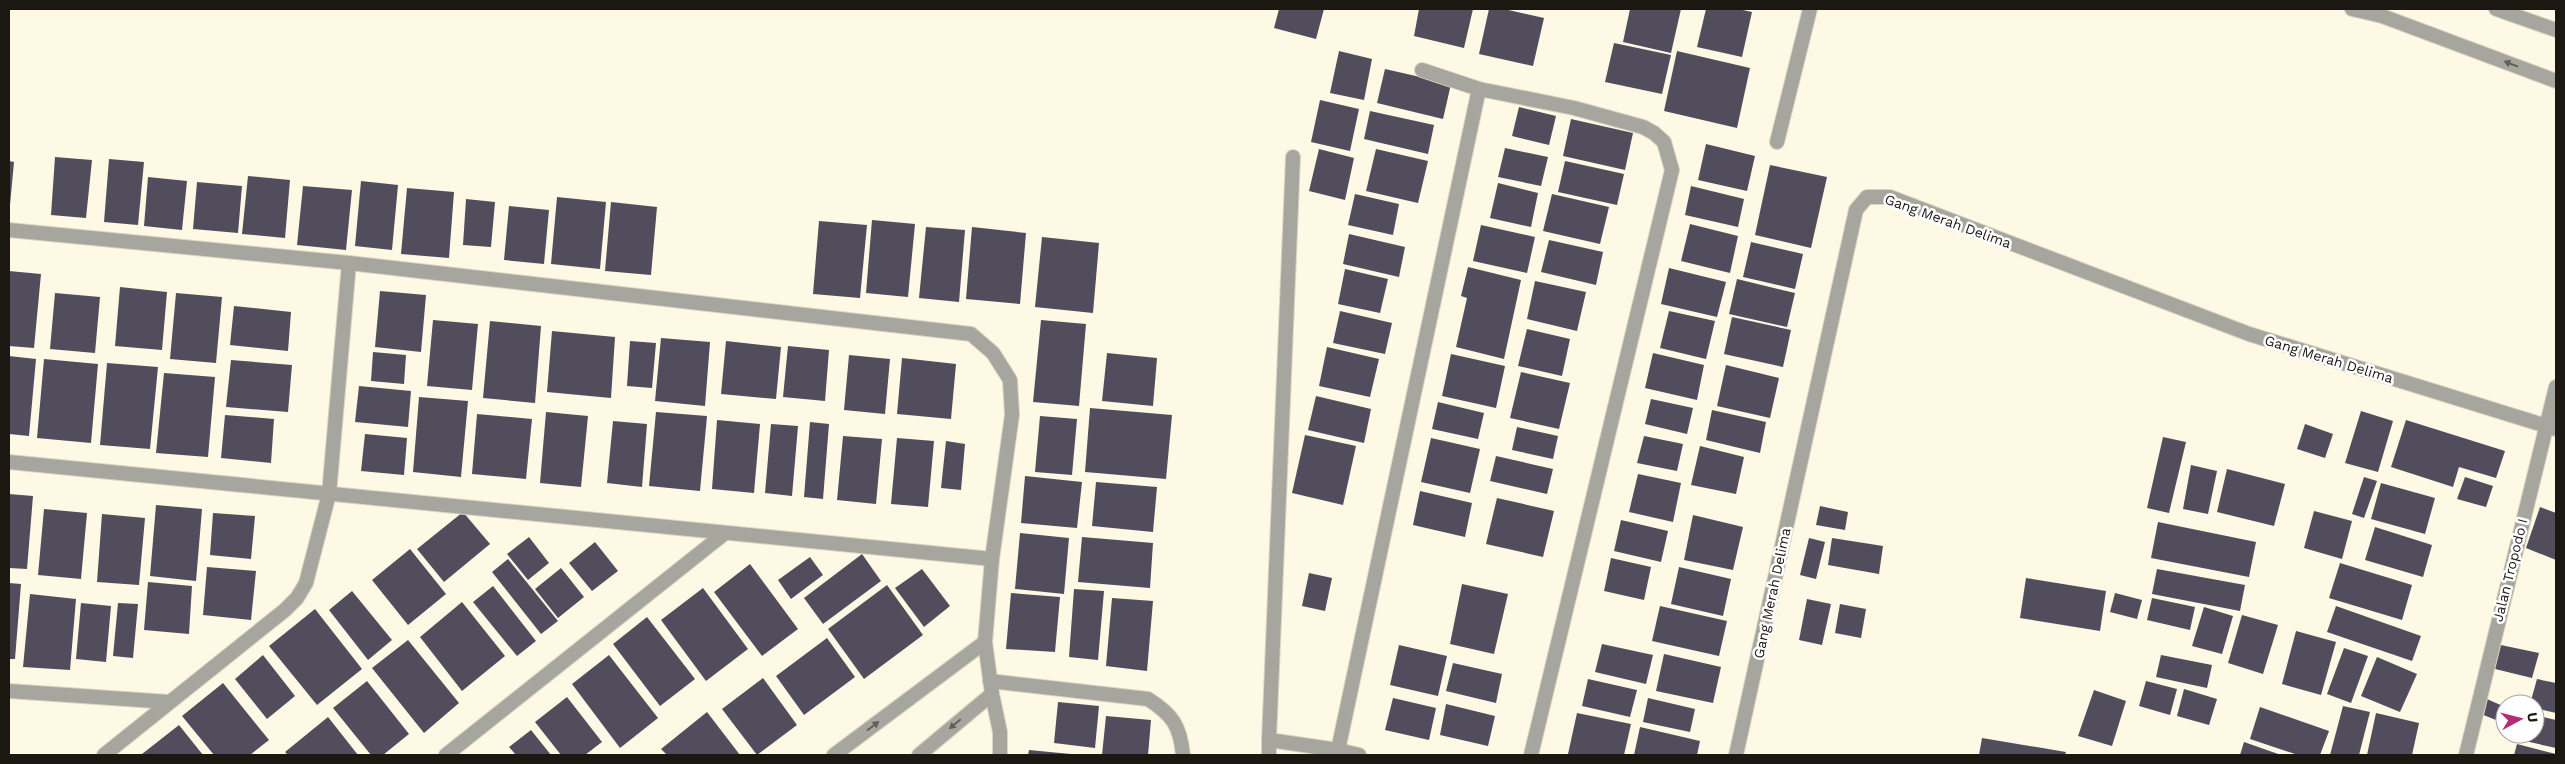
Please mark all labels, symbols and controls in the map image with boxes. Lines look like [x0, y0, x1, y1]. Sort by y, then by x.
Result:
one-way arrow [2503, 60, 2518, 67]
street label: Gang Merah Delima [1883, 191, 2013, 251]
street label: Gang Merah Delima [2263, 332, 2395, 386]
street label: Jalan Tropodo I [2489, 517, 2531, 623]
street label: Gang Merah Delima [1750, 526, 1794, 660]
north arrow [2495, 694, 2545, 744]
text: U [2524, 712, 2541, 723]
one-way arrow [949, 719, 962, 730]
one-way arrow [866, 721, 880, 731]

